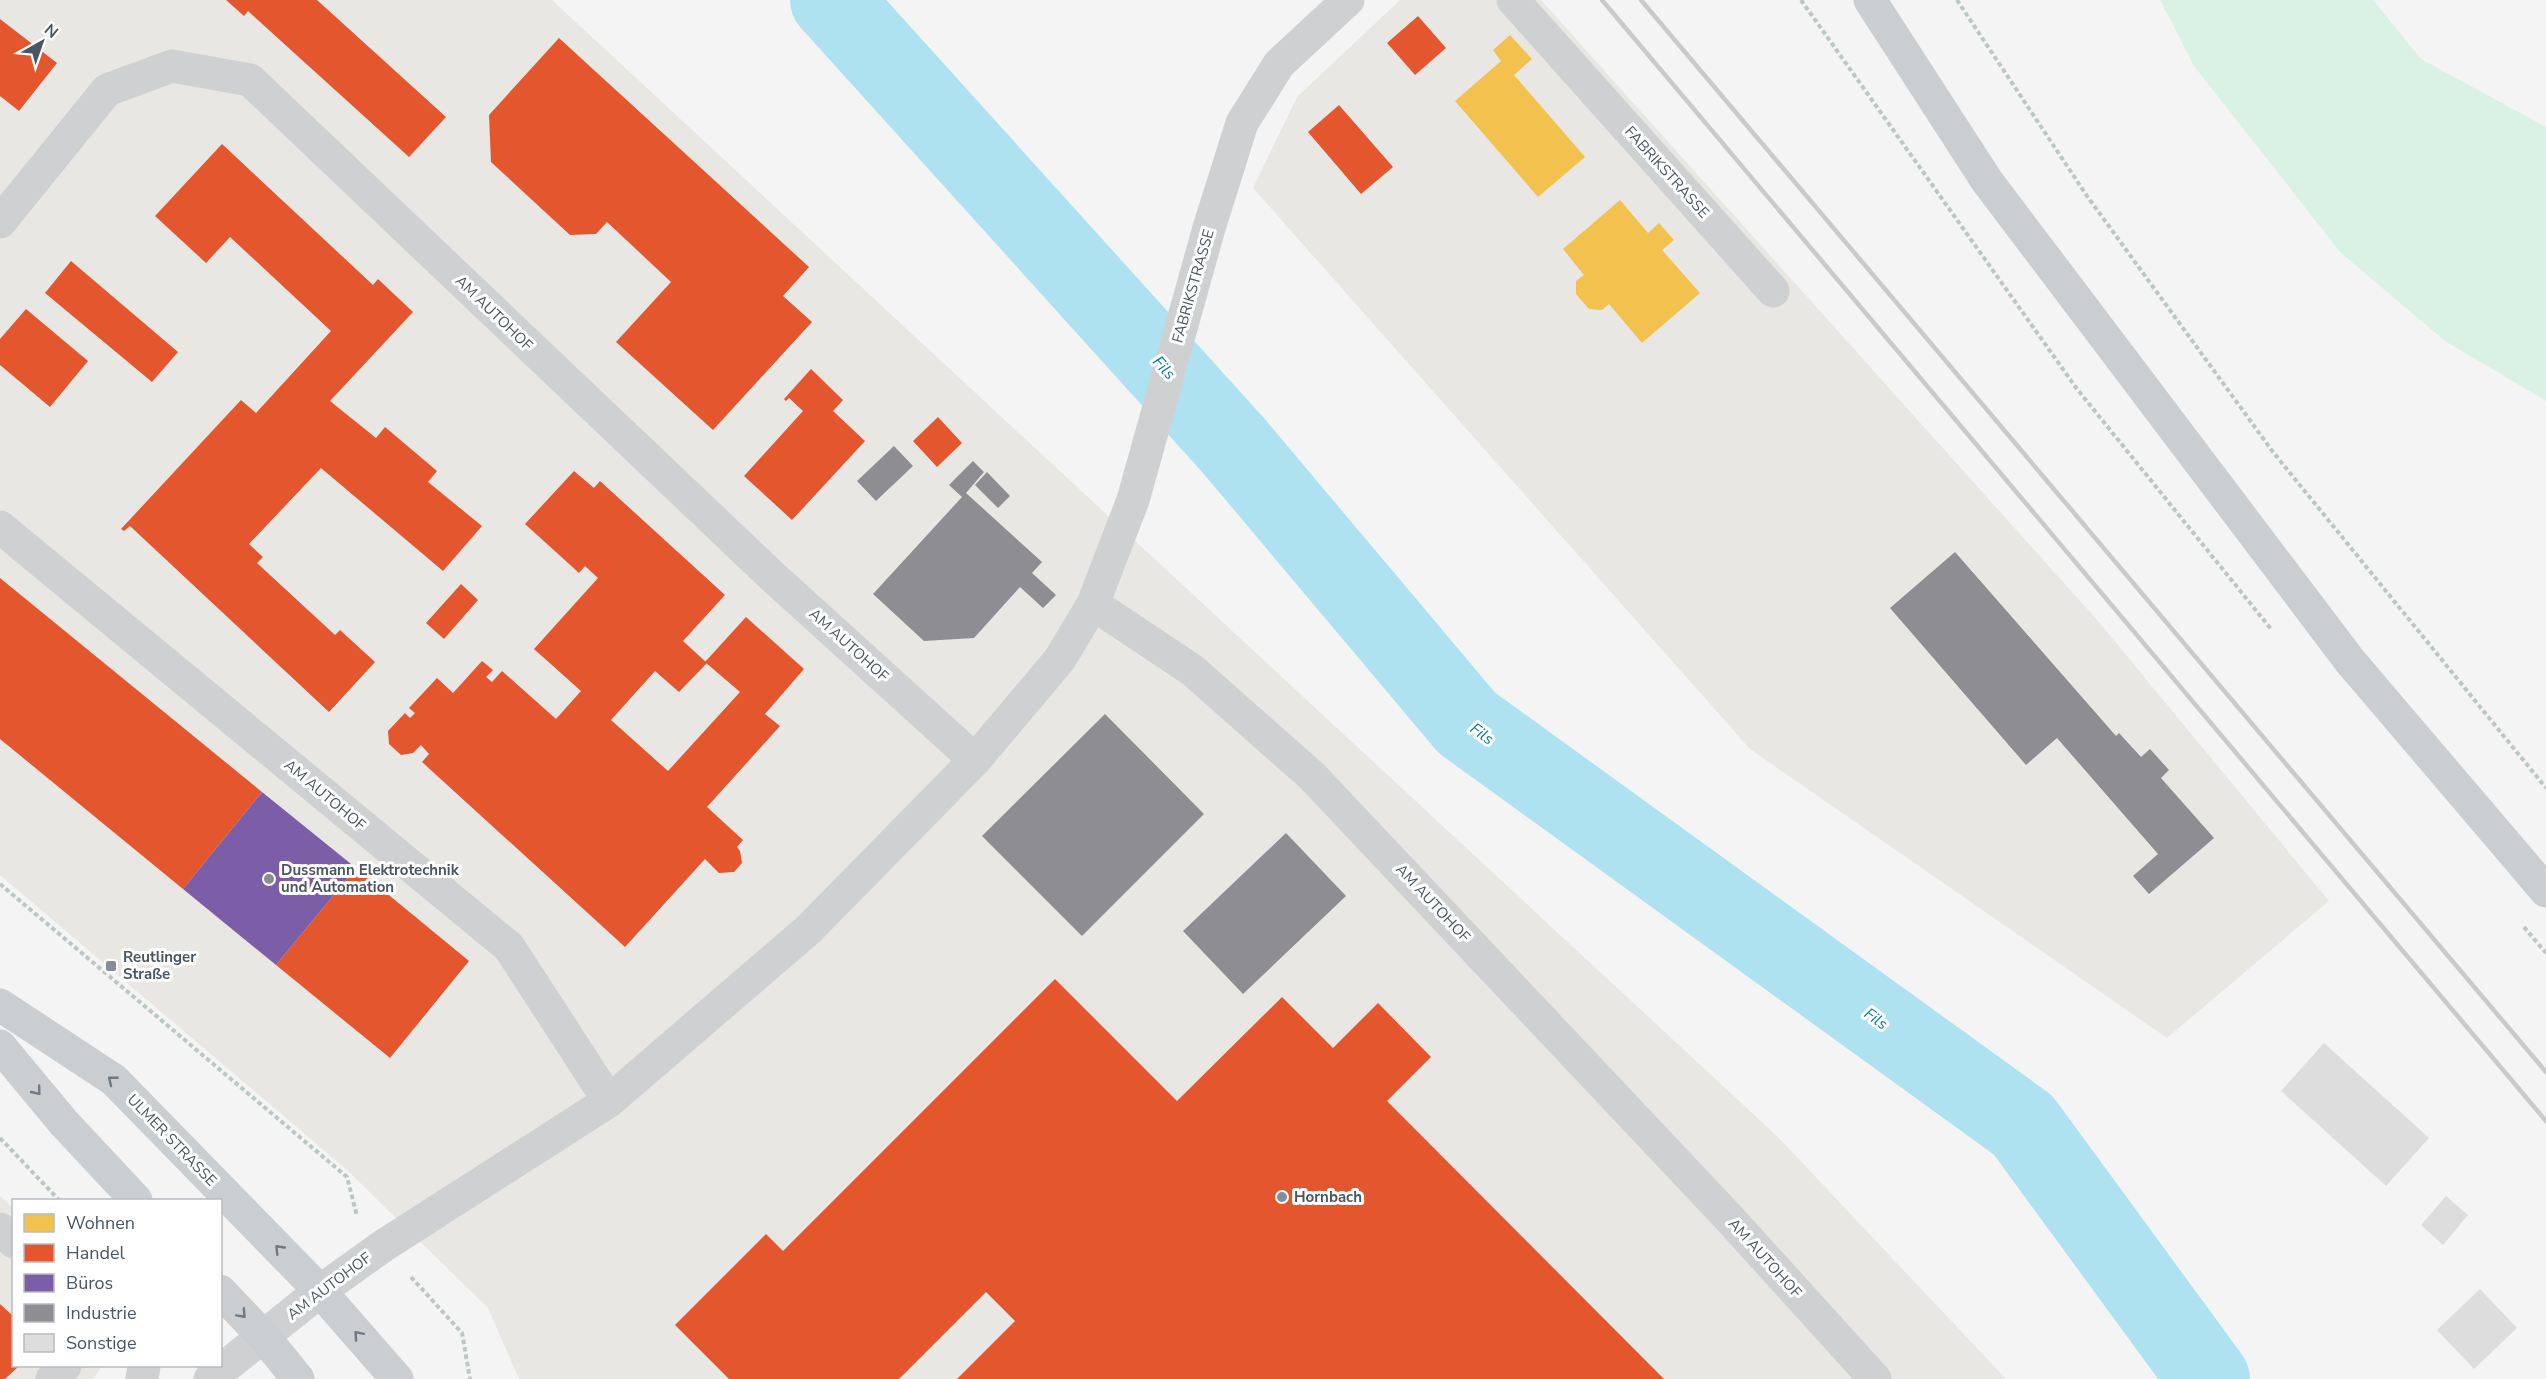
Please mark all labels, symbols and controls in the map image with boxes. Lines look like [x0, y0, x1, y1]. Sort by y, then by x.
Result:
north arrow [12, 12, 72, 72]
text: N [39, 19, 63, 44]
street label: FABRIKSTRASSE [1620, 122, 1714, 222]
street label: FABRIKSTRASSE [1167, 227, 1219, 345]
street label: AM AUTOHOF [451, 271, 537, 355]
water label: Fils [1148, 351, 1181, 385]
street label: AM AUTOHOF [805, 604, 893, 686]
water label: Fils [1465, 718, 1499, 750]
street label: AM AUTOHOF [280, 755, 370, 835]
street label: AM AUTOHOF [1391, 859, 1475, 947]
place label: Dussmann Elektrotechnik und Automation [281, 860, 460, 897]
marker: Dussmann Elektrotechnik und Automation [262, 872, 276, 886]
place label: Reutlinger Straße [123, 947, 196, 984]
marker: Reutlinger Straße [104, 959, 118, 973]
water label: Fils [1859, 1003, 1893, 1035]
one-way arrow [108, 1077, 119, 1088]
one-way arrow [30, 1084, 41, 1095]
street label: ULMER STRASSE [123, 1090, 221, 1190]
place label: Hornbach [1294, 1187, 1362, 1207]
marker: Hornbach [1275, 1190, 1289, 1204]
legend [12, 1199, 222, 1367]
text: Wohnen [66, 1211, 135, 1235]
street label: AM AUTOHOF [1724, 1214, 1806, 1302]
text: Handel [66, 1241, 126, 1265]
one-way arrow [275, 1245, 286, 1256]
street label: AM AUTOHOF [283, 1248, 375, 1324]
text: Büros [66, 1271, 113, 1295]
text: Industrie [66, 1301, 137, 1325]
one-way arrow [235, 1307, 246, 1318]
text: Sonstige [66, 1331, 136, 1355]
one-way arrow [354, 1331, 365, 1342]

